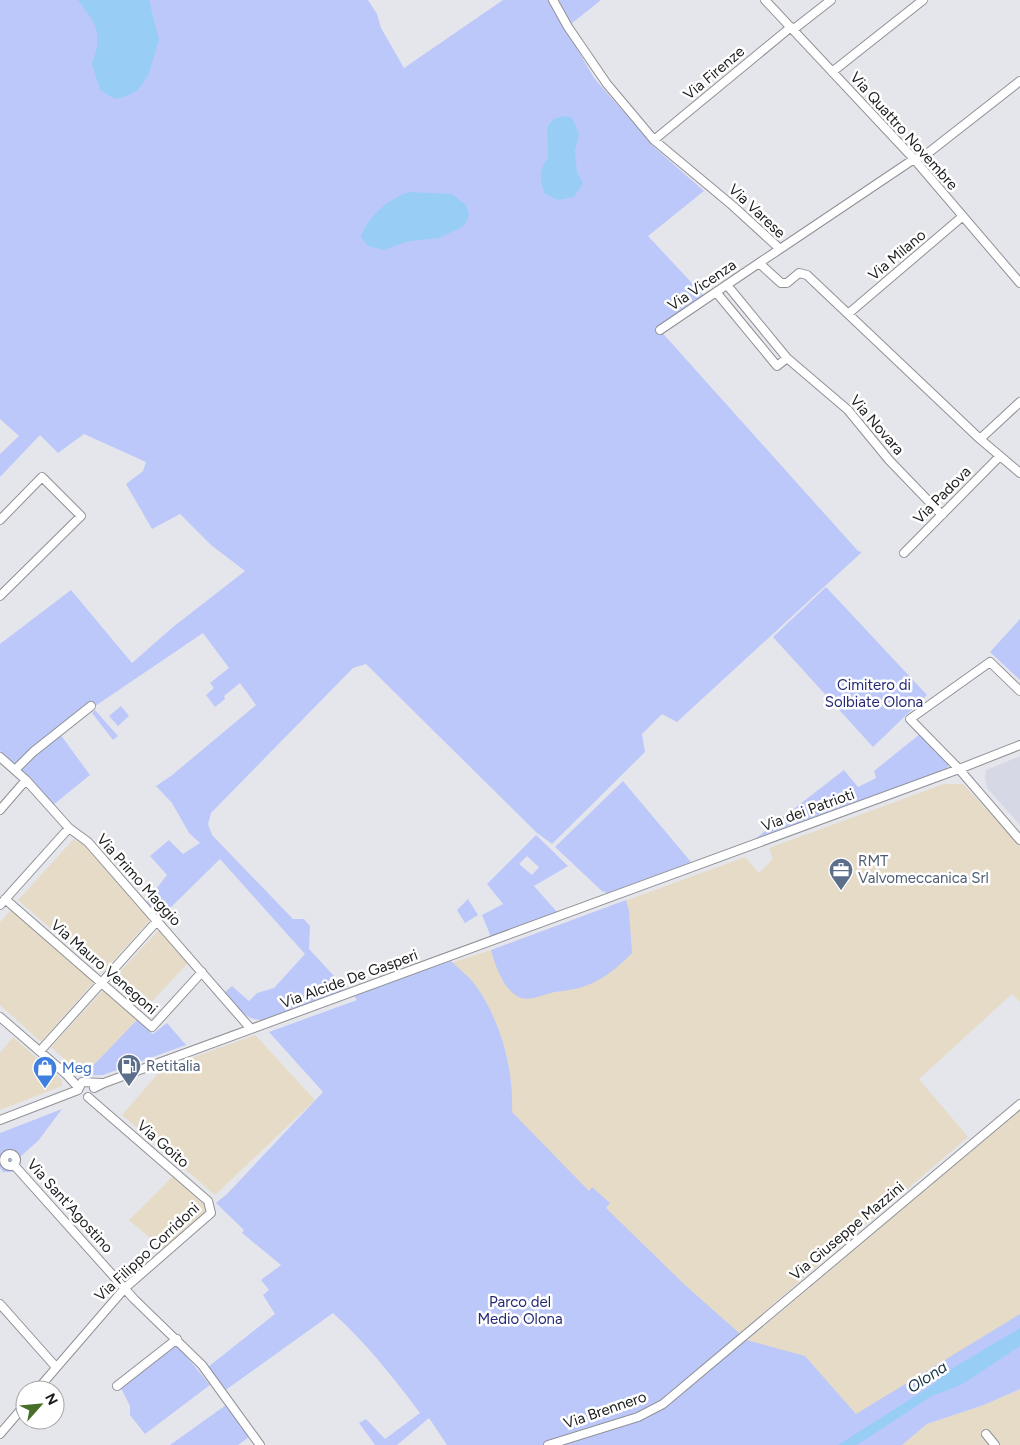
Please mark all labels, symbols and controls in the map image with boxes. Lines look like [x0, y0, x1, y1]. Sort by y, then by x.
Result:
street label: Via Firenze [680, 42, 748, 104]
street label: Via Quattro Novembre [846, 68, 962, 194]
street label: Via Varese [725, 180, 789, 242]
street label: Via Milano [865, 226, 930, 284]
street label: Via Vicenza [664, 256, 740, 314]
street label: Via Novara [846, 391, 908, 459]
street label: Via Padova [909, 462, 975, 528]
park label: Cimitero di Solbiate Olona [825, 676, 923, 711]
street label: Via dei Patrioti [759, 785, 857, 835]
street label: Via Primo Maggio [93, 830, 185, 930]
place label: RMT Valvomeccanica Srl [858, 852, 989, 887]
office icon: RMT Valvomeccanica Srl [828, 857, 854, 891]
street label: Via Mauro Venegoni [47, 916, 161, 1018]
street label: Via Alcide De Gasperi [278, 946, 420, 1012]
fuel station icon: Retitalia [116, 1053, 142, 1087]
shop icon: Meg [32, 1055, 58, 1089]
place label: Retitalia [146, 1057, 200, 1075]
place label: Meg [62, 1059, 92, 1077]
street label: Via Goito [133, 1116, 193, 1172]
street label: Via Sant'Agostino [23, 1155, 117, 1257]
street label: Via Giuseppe Mazzini [786, 1178, 908, 1284]
street label: Via Filippo Corridoni [91, 1199, 203, 1305]
park label: Parco del Medio Olona [477, 1293, 563, 1328]
water label: Olona [904, 1357, 950, 1397]
north arrow [15, 1380, 65, 1430]
street label: Via Brennero [561, 1387, 649, 1433]
text: N [41, 1391, 61, 1408]

